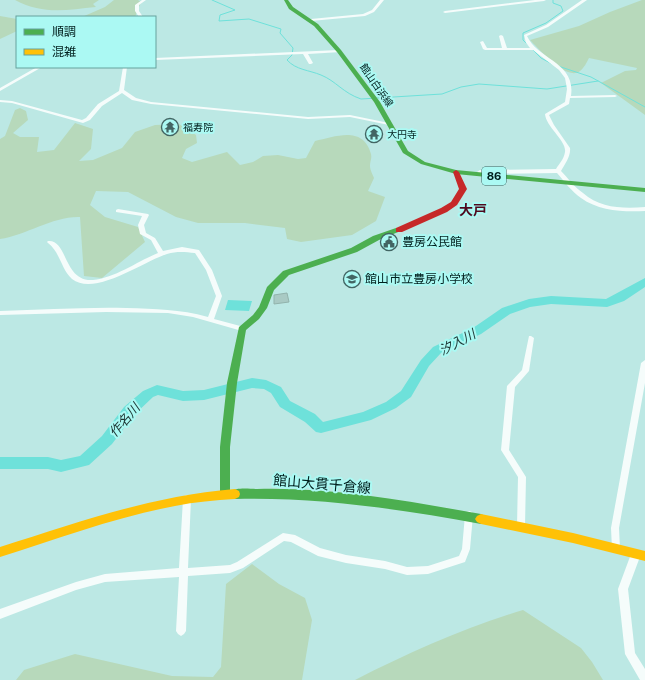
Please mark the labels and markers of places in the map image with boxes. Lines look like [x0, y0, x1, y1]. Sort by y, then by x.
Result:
temple icon: 福寿院 [160, 117, 180, 137]
place label: 福寿院 [183, 121, 213, 133]
temple icon: 大円寺 [364, 124, 384, 144]
place label: 大円寺 [387, 128, 417, 140]
public building icon: 豊房公民館 [379, 232, 399, 252]
place label: 豊房公民館 [402, 235, 462, 249]
school or university icon: 館山市立豊房小学校 [342, 269, 362, 289]
place label: 館山市立豊房小学校 [365, 272, 473, 286]

